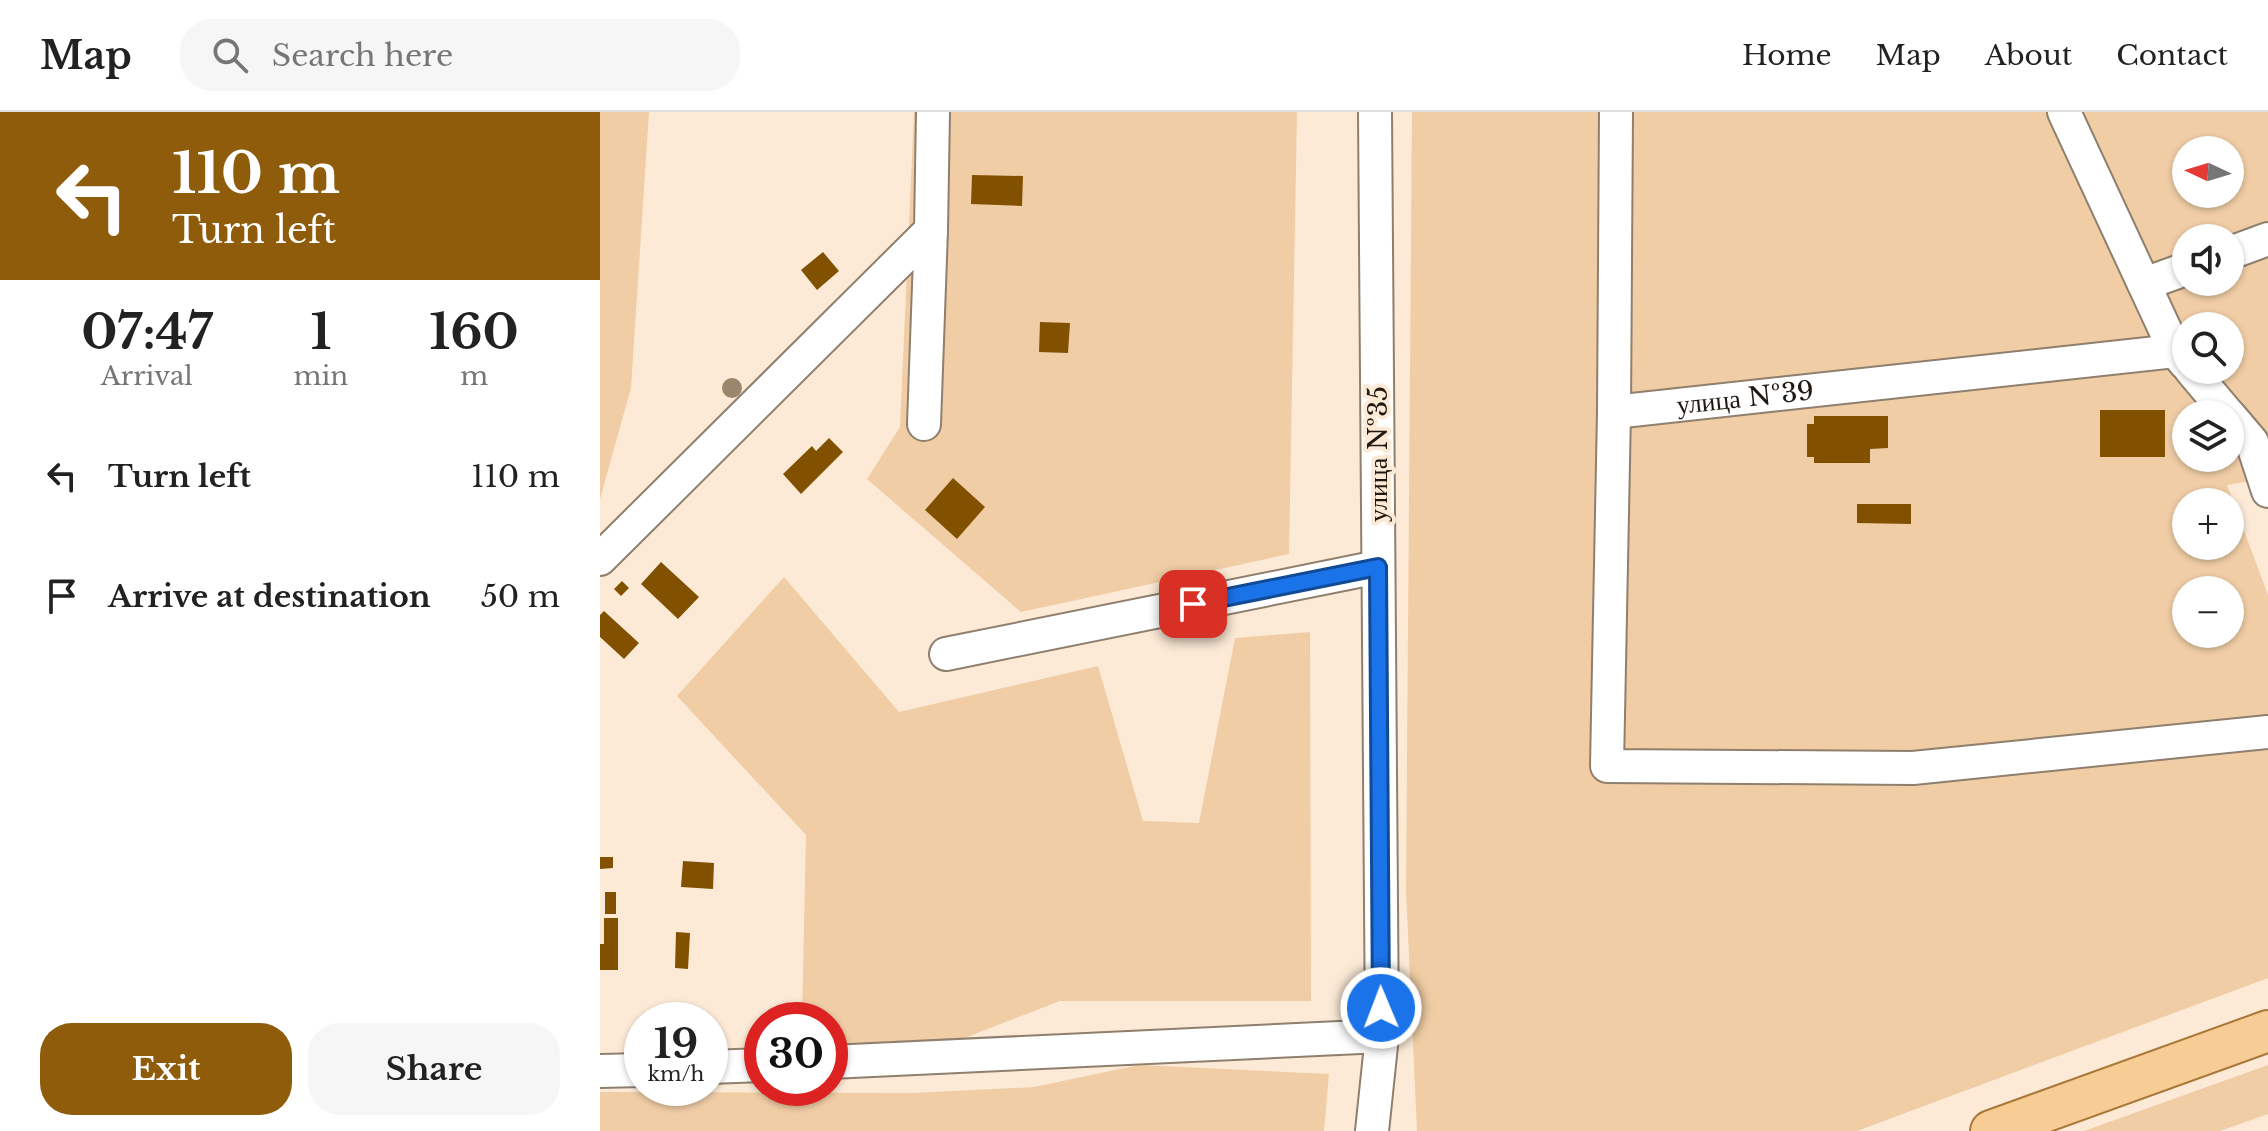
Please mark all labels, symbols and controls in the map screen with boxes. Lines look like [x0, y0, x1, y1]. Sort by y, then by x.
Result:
search box [180, 19, 740, 91]
text: Map [40, 32, 132, 79]
icon: search [208, 33, 252, 77]
text: Search here [272, 37, 453, 74]
text: Home [1742, 38, 1832, 73]
text: Map [1876, 38, 1941, 73]
text: About [1985, 38, 2072, 73]
text: Contact [2116, 38, 2228, 73]
north arrow [2172, 136, 2244, 208]
map controls [2172, 136, 2244, 648]
text: 110 m [172, 139, 340, 208]
icon: left [40, 144, 144, 248]
text: Turn left [172, 208, 336, 253]
button: sound [2172, 224, 2244, 296]
text: 07:47 [81, 302, 212, 362]
text: 1 [310, 302, 331, 362]
text: 160 [429, 302, 519, 362]
button: search [2172, 312, 2244, 384]
text: Arrival [101, 360, 193, 392]
text: min [294, 360, 348, 392]
text: m [460, 360, 488, 392]
street label: улица №39 [1675, 374, 1815, 421]
street label: улица №35 [1362, 386, 1394, 522]
button: layers [2172, 400, 2244, 472]
icon: left [40, 454, 84, 498]
text: Turn left [108, 458, 251, 495]
text: 110 m [471, 458, 560, 495]
button: + [2172, 488, 2244, 560]
pin [1159, 570, 1227, 638]
icon: arrive [40, 574, 84, 618]
button: − [2172, 576, 2244, 648]
text: Arrive at destination [108, 578, 431, 615]
text: 50 m [481, 578, 560, 615]
icon: arrive [1171, 582, 1215, 626]
position arrow [1339, 966, 1423, 1050]
speed limit sign: 30 [744, 1002, 848, 1106]
text: 19 [654, 1019, 698, 1069]
button: Exit [40, 1023, 292, 1115]
button: Share [308, 1023, 560, 1115]
text: km/h [648, 1062, 704, 1086]

